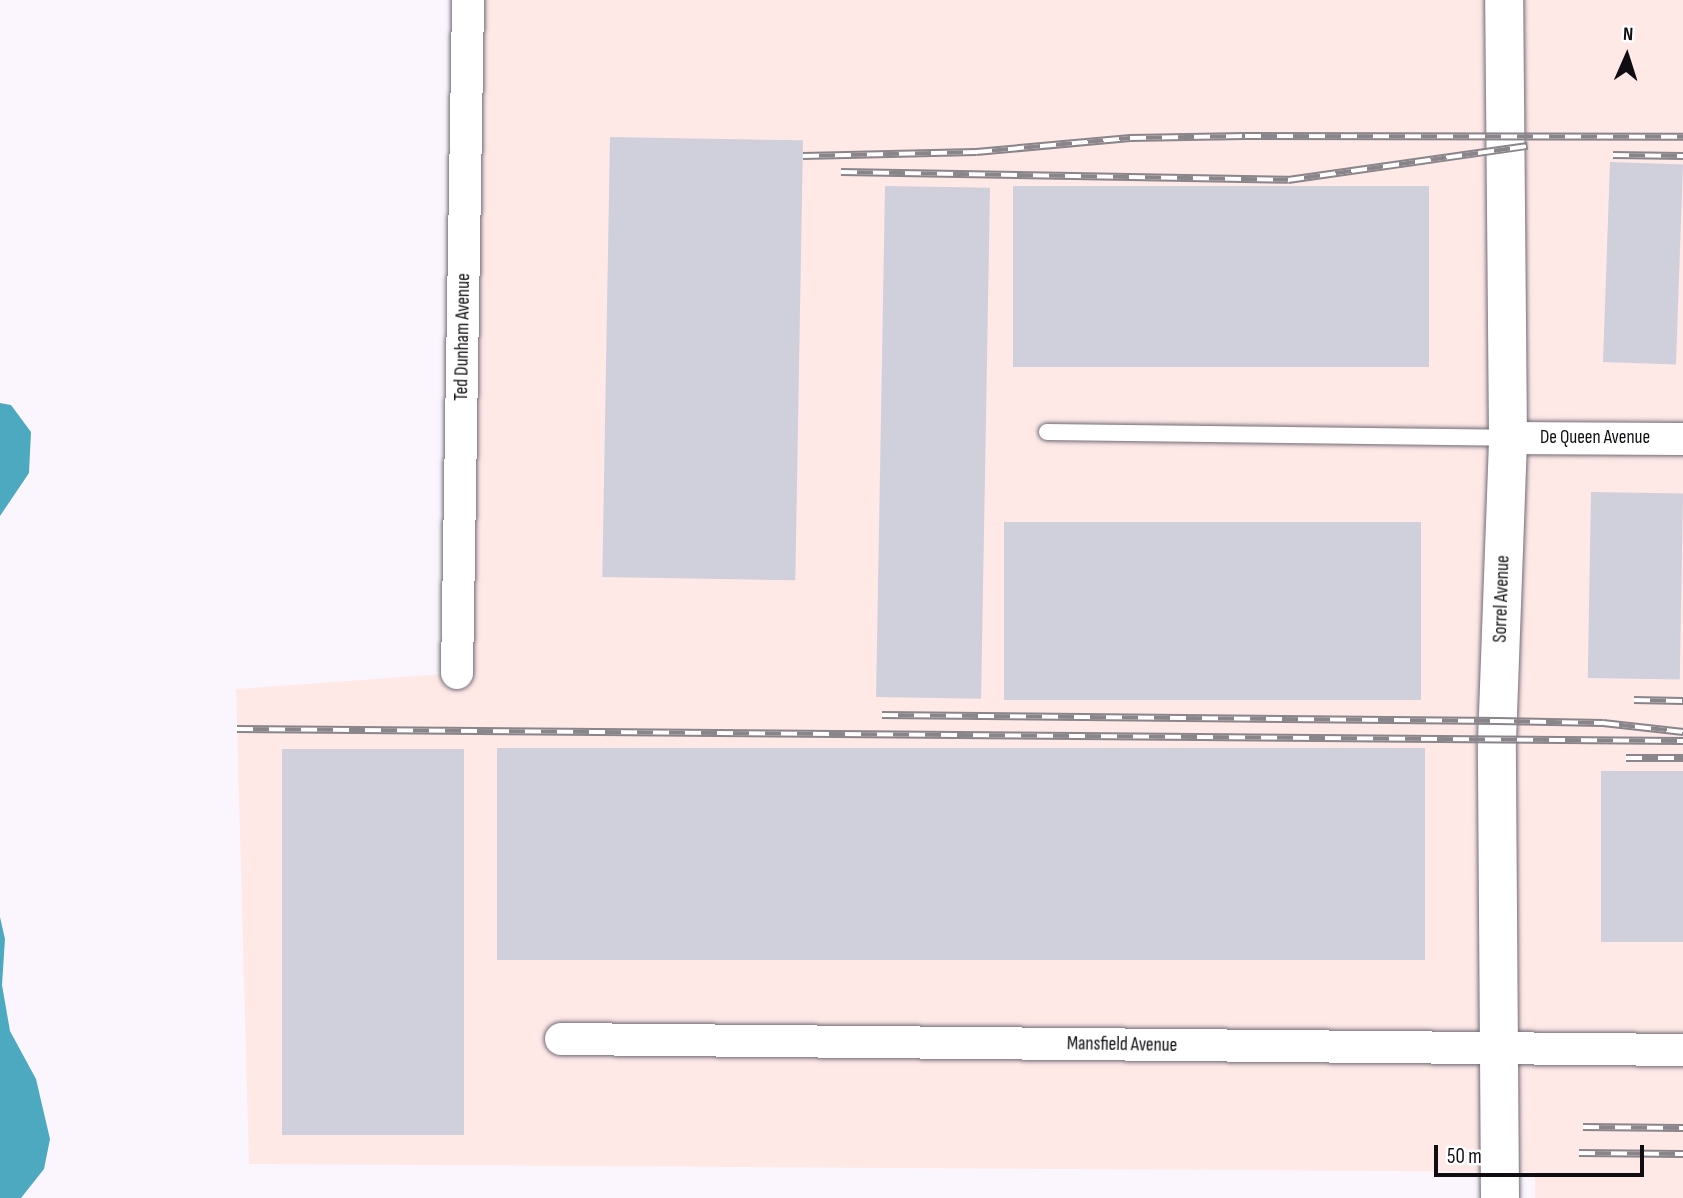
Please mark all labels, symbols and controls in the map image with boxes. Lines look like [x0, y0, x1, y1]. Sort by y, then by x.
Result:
north arrow [1592, 21, 1662, 91]
text: N [1622, 23, 1634, 46]
street label: Ted Dunham Avenue [450, 273, 476, 401]
street label: De Queen Avenue [1540, 427, 1650, 449]
street label: Sorrel Avenue [1489, 555, 1515, 643]
street label: Mansfield Avenue [1067, 1033, 1177, 1057]
scale bar [1438, 1132, 1648, 1176]
text: 50 m [1447, 1144, 1482, 1169]

